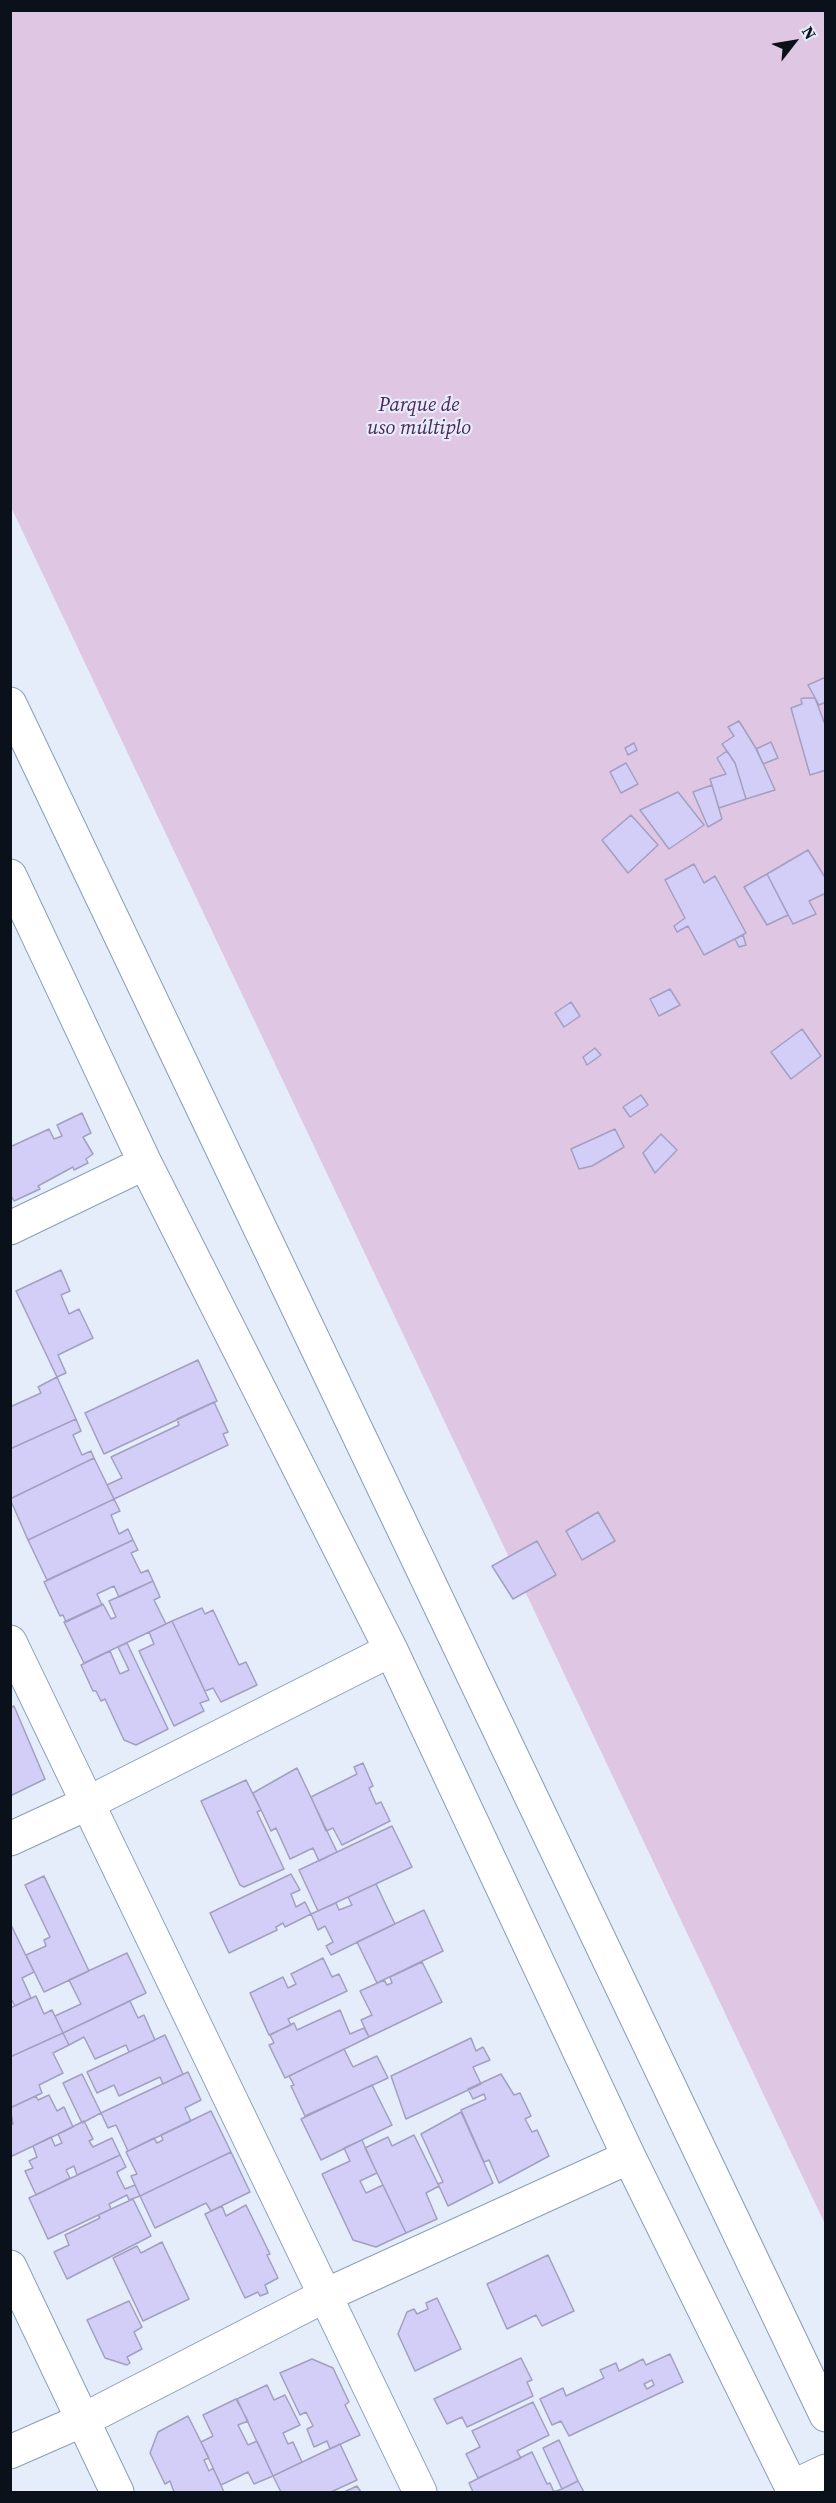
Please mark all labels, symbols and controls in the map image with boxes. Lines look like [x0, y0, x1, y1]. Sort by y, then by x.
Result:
north arrow [764, 12, 824, 72]
text: N [797, 22, 822, 43]
park label: Parque de uso múltiplo [367, 394, 471, 441]

